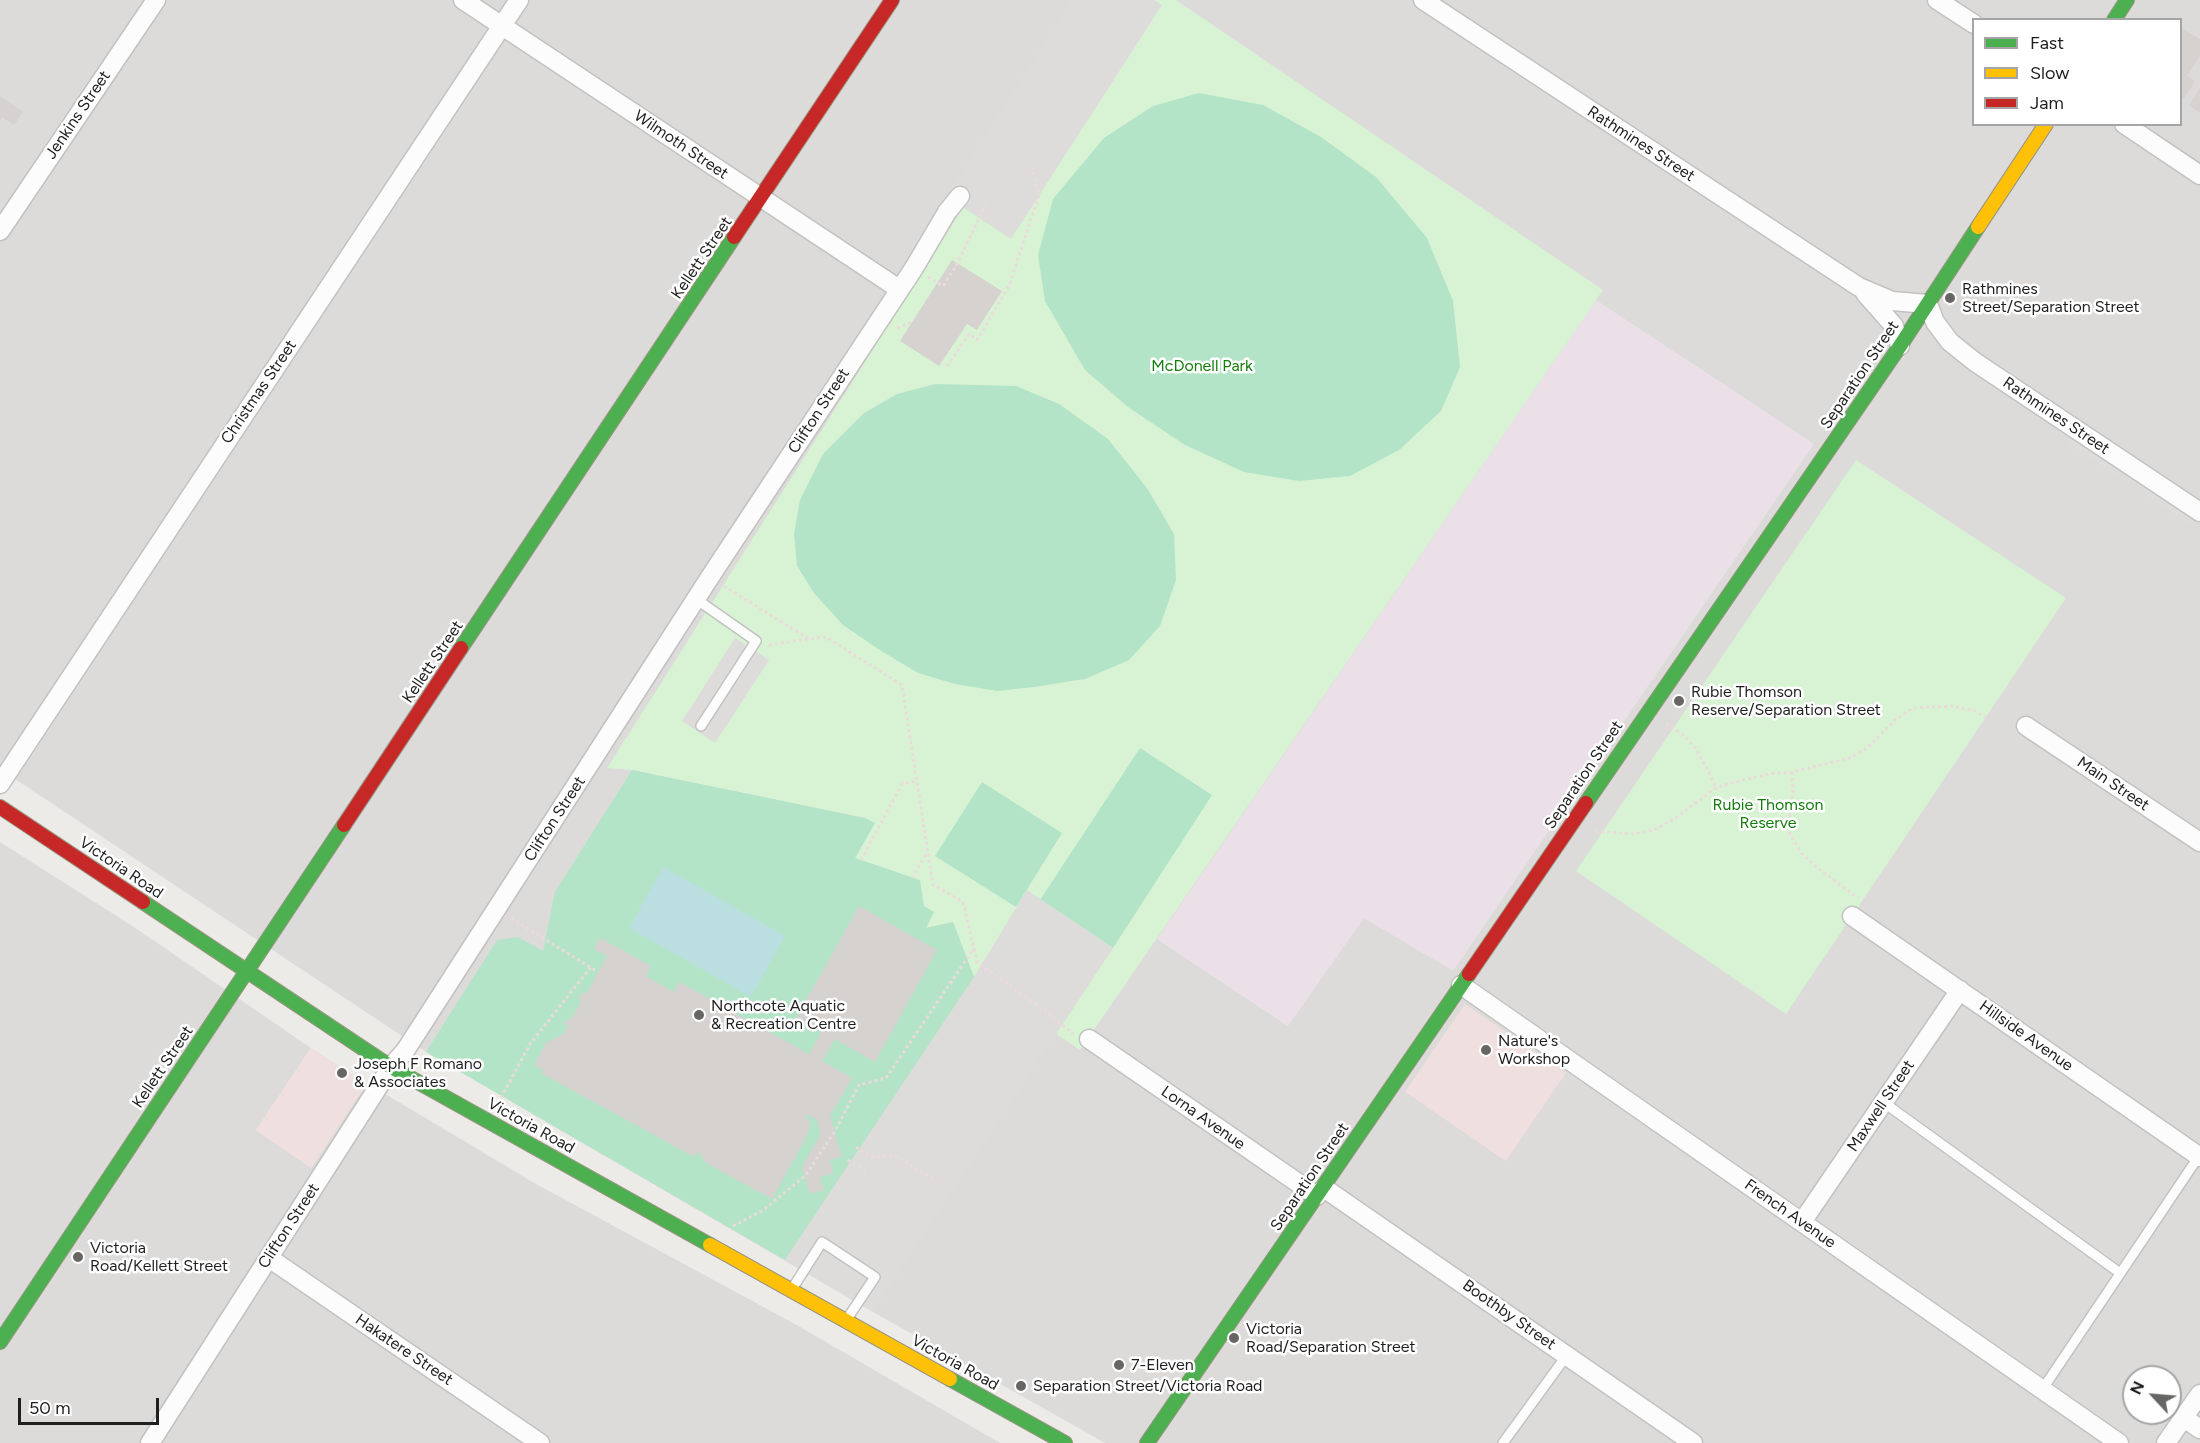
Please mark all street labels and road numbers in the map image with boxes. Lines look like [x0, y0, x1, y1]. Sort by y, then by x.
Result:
street label: Jenkins Street [41, 67, 115, 163]
street label: Rathmines Street [1584, 102, 1698, 186]
street label: Wilmoth Street [630, 107, 732, 183]
street label: Kellett Street [667, 213, 737, 303]
street label: Separation Street [1817, 317, 1903, 433]
street label: Christmas Street [217, 336, 301, 448]
street label: Clifton Street [784, 365, 854, 457]
street label: Rathmines Street [1999, 373, 2113, 459]
street label: Kellett Street [398, 617, 468, 707]
street label: Separation Street [1541, 717, 1627, 833]
street label: Main Street [2073, 753, 2153, 815]
street label: Clifton Street [520, 773, 590, 865]
street label: Victoria Road [76, 833, 166, 903]
street label: Hillside Avenue [1975, 997, 2077, 1075]
street label: Kellett Street [128, 1022, 198, 1112]
street label: Maxwell Street [1843, 1057, 1919, 1155]
street label: Lorna Avenue [1157, 1082, 1249, 1154]
street label: Victoria Road [484, 1094, 578, 1158]
street label: Separation Street [1267, 1119, 1353, 1235]
street label: French Avenue [1741, 1175, 1839, 1253]
street label: Clifton Street [254, 1180, 324, 1272]
street label: Boothby Street [1459, 1276, 1559, 1354]
street label: Hakatere Street [352, 1310, 456, 1390]
street label: Victoria Road [908, 1331, 1002, 1395]

